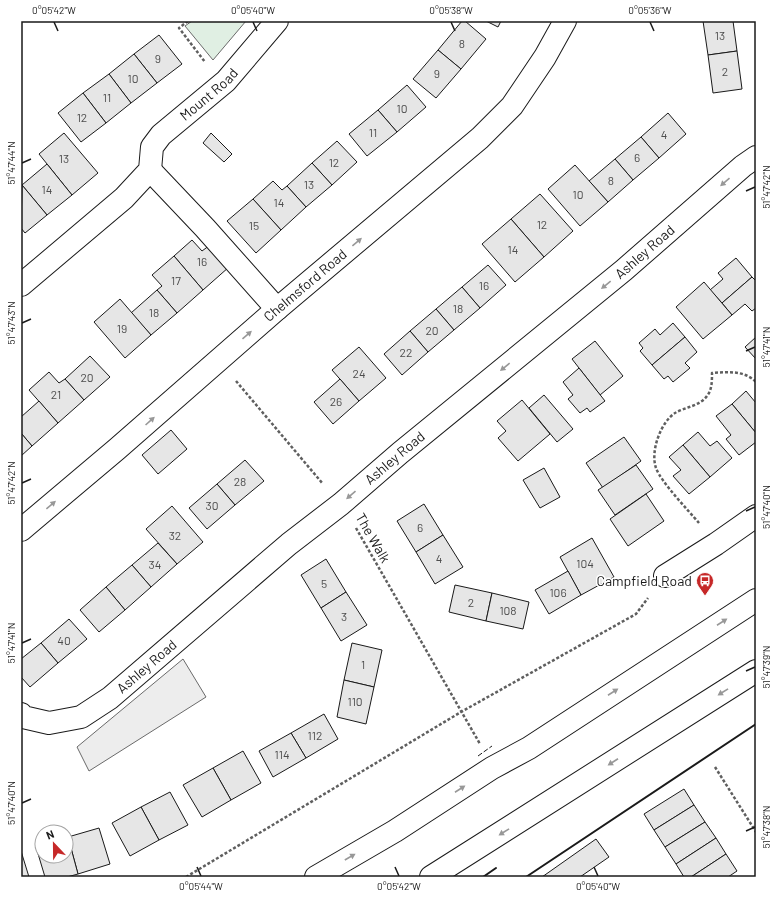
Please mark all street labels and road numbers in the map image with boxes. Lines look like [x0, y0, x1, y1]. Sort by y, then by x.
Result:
street label: Mount Road [176, 64, 241, 124]
street label: Ashley Road [611, 221, 678, 282]
street label: Chelmsford Road [260, 245, 350, 325]
street label: Ashley Road [361, 427, 428, 488]
street label: The Walk [352, 510, 394, 566]
street label: Ashley Road [113, 636, 180, 696]

